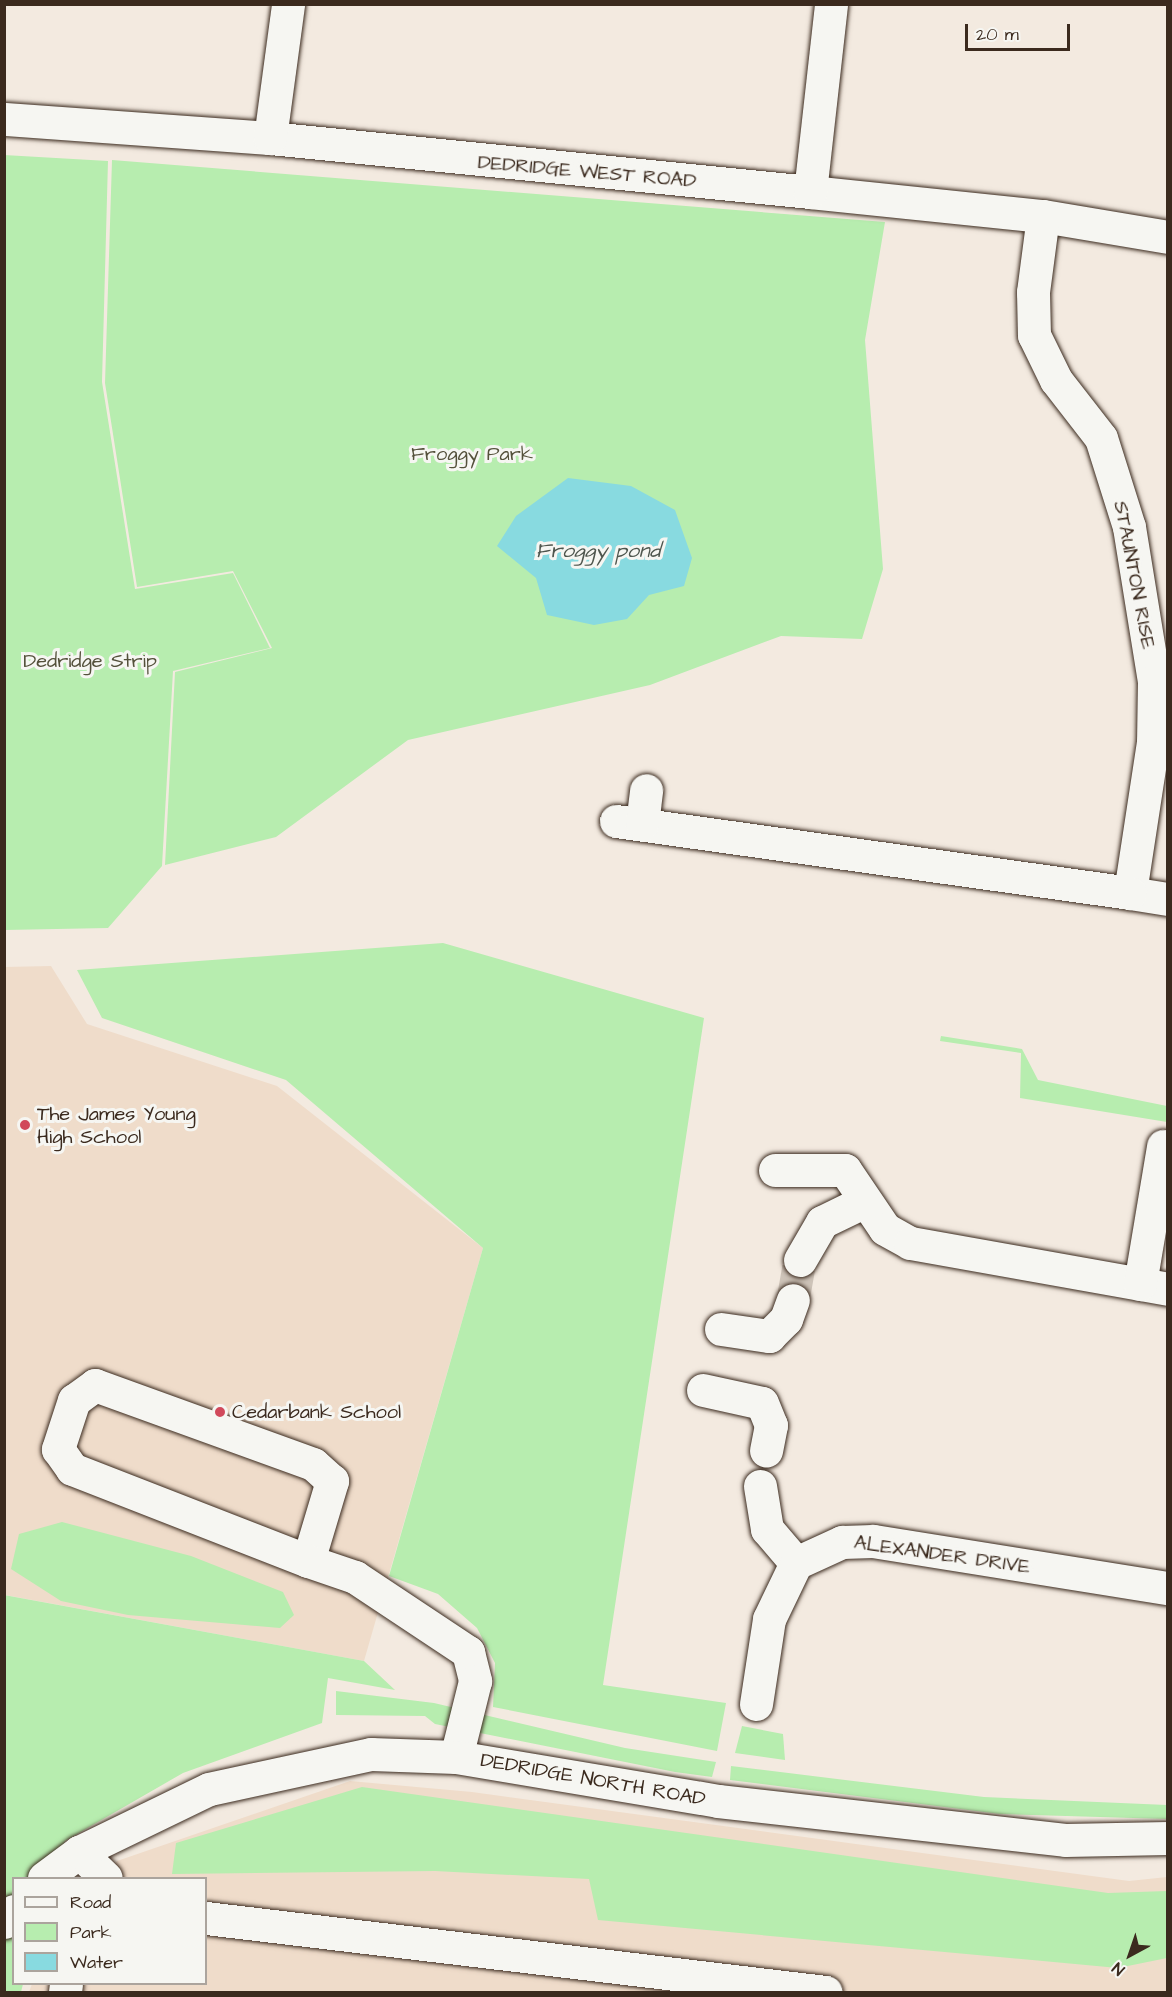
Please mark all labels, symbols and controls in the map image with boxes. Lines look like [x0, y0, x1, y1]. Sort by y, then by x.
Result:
scale bar [968, 12, 1073, 50]
text: 20 m [976, 22, 1019, 47]
street label: DEDRIDGE WEST ROAD [477, 150, 697, 194]
park label: Froggy Park [411, 442, 533, 466]
street label: STAUNTON RISE [1108, 499, 1160, 651]
water label: Froggy pond [536, 538, 660, 564]
park label: Dedridge Strip [23, 649, 157, 673]
place label: The James Young High School [37, 1102, 196, 1149]
marker: The James Young High School [18, 1118, 32, 1132]
place label: Cedarbank School [232, 1400, 401, 1424]
marker: Cedarbank School [213, 1405, 227, 1419]
street label: ALEXANDER DRIVE [852, 1531, 1032, 1579]
street label: DEDRIDGE NORTH ROAD [479, 1748, 707, 1812]
legend [12, 1877, 207, 1985]
text: Road [70, 1890, 111, 1915]
text: Park [70, 1920, 112, 1945]
north arrow [1100, 1925, 1160, 1985]
text: Water [70, 1950, 123, 1975]
text: N [1108, 1957, 1129, 1980]

